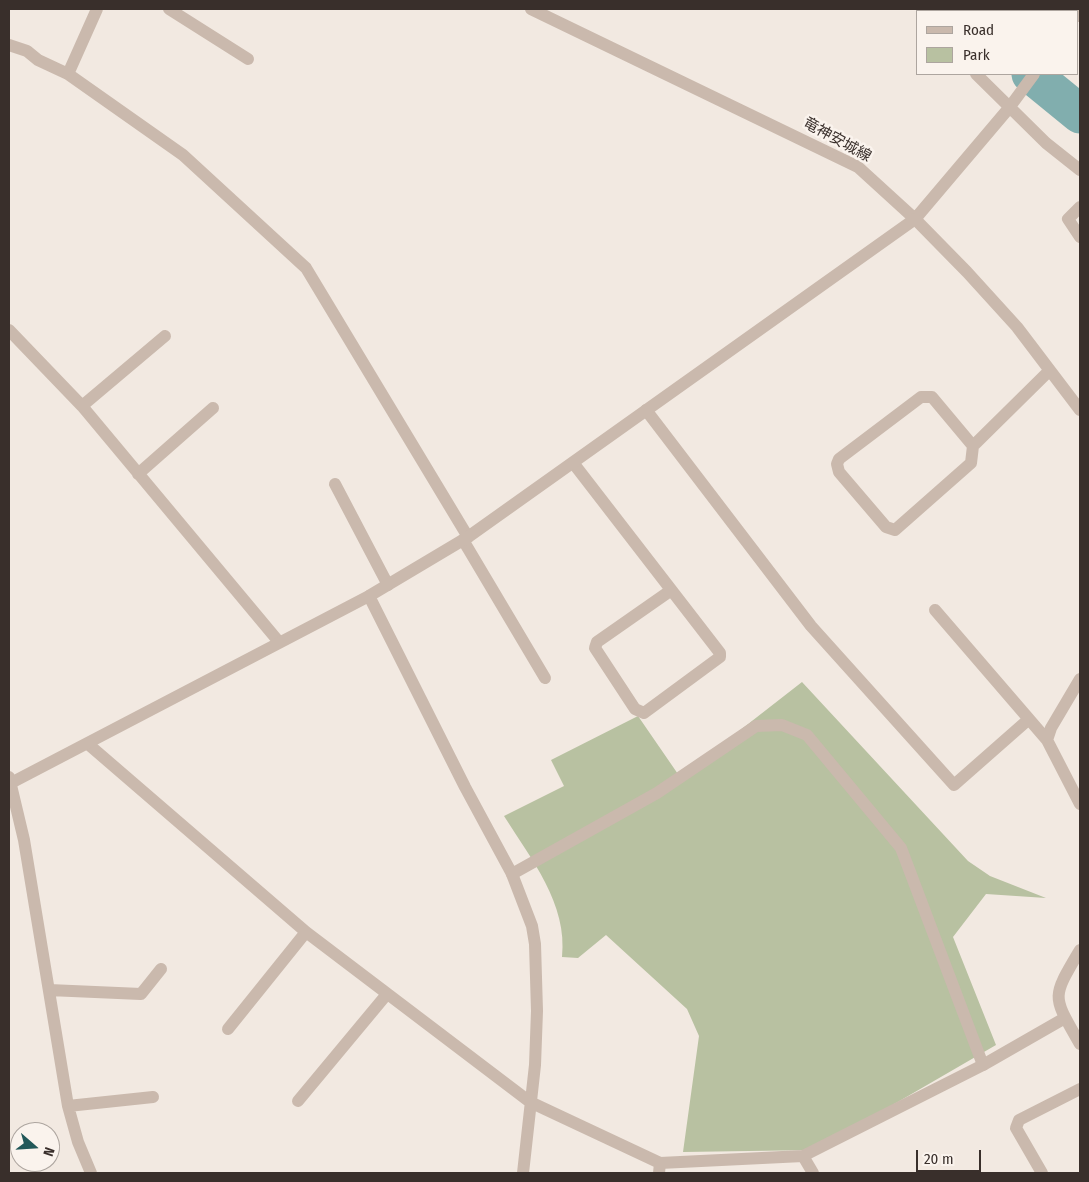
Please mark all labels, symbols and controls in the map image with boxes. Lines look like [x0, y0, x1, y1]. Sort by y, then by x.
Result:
legend [916, 10, 1079, 75]
text: Road [963, 21, 994, 39]
text: Park [963, 46, 990, 64]
street label: 竜神安城線 [800, 114, 874, 166]
north arrow [10, 1122, 60, 1172]
scale bar [919, 1140, 984, 1172]
text: N [39, 1145, 58, 1158]
text: 20 m [924, 1150, 954, 1168]

